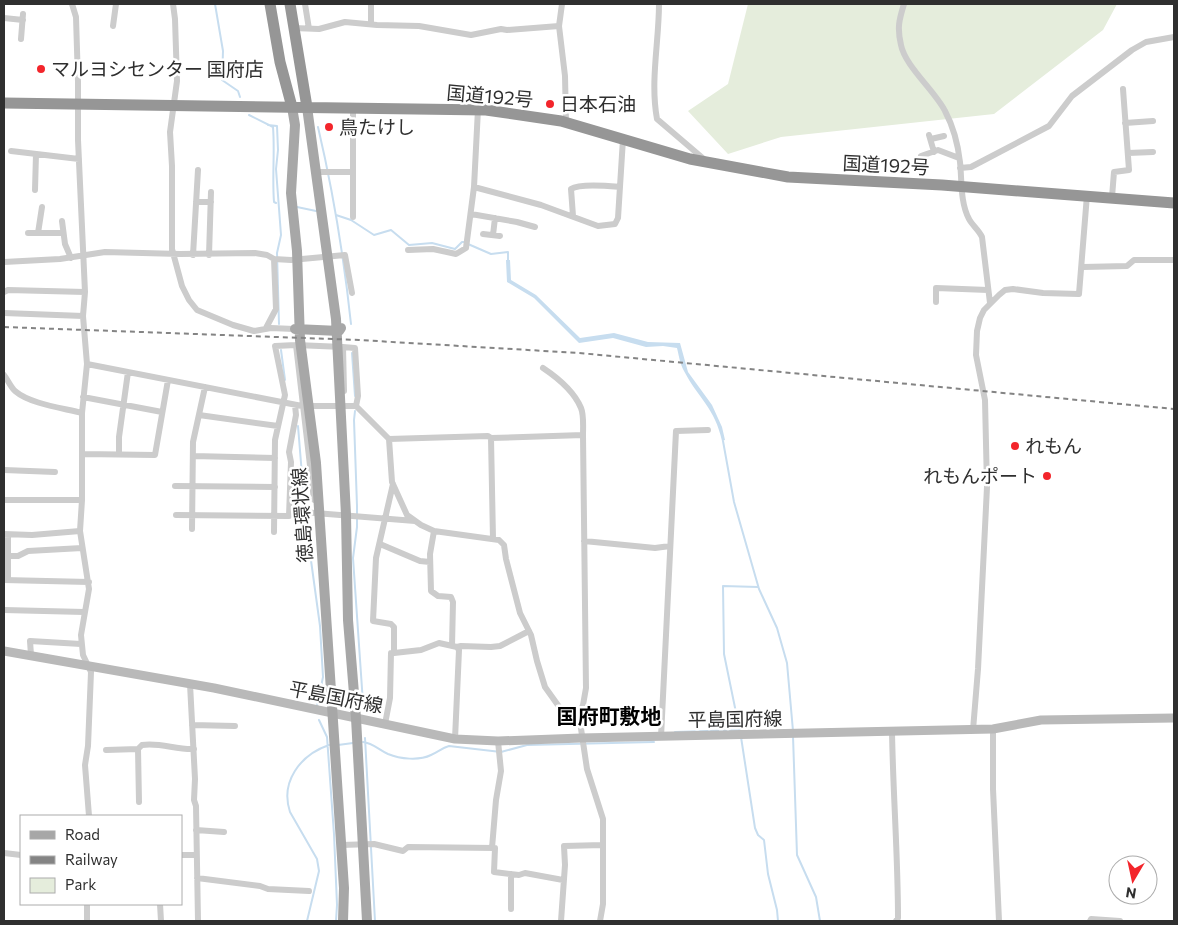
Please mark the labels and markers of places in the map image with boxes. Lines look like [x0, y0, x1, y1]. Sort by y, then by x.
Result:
place label: マルヨシセンター 国府店 [51, 57, 264, 80]
marker: マルヨシセンター 国府店 [35, 63, 47, 75]
place label: 日本石油 [560, 92, 636, 115]
marker: 日本石油 [544, 98, 556, 110]
place label: 鳥たけし [339, 115, 415, 138]
marker: 鳥たけし [323, 121, 335, 133]
place label: れもん [1025, 434, 1082, 457]
marker: れもん [1009, 440, 1021, 452]
place label: れもんポート [923, 464, 1037, 487]
marker: れもんポート [1041, 470, 1053, 482]

